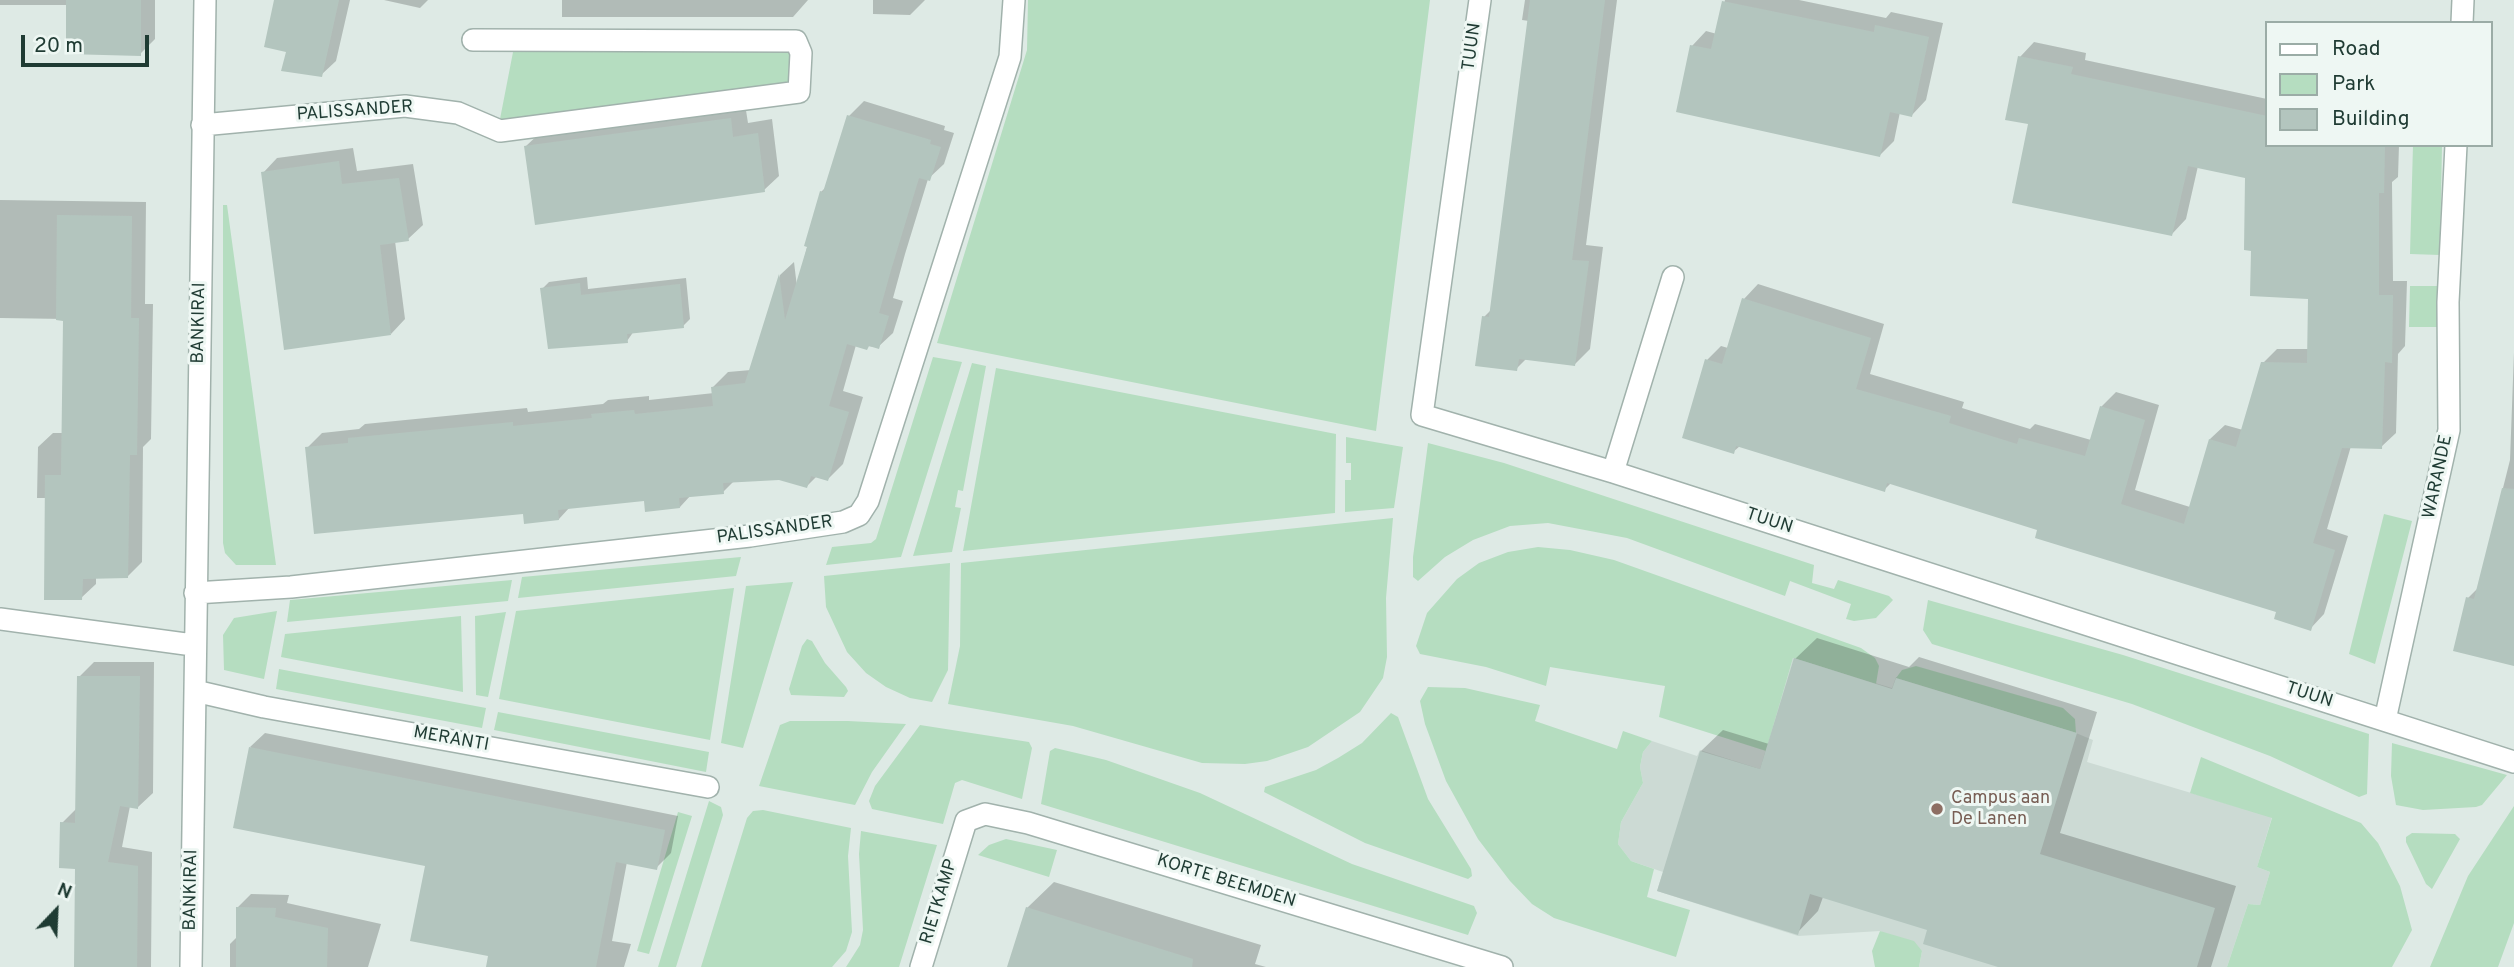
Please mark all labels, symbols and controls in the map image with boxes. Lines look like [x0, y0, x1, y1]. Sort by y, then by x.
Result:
scale bar [24, 21, 152, 65]
legend [2266, 21, 2493, 147]
street label: TUUN [1459, 22, 1487, 72]
text: 20 m [34, 33, 83, 60]
text: Road [2332, 36, 2381, 63]
text: Park [2332, 71, 2375, 98]
street label: PALISSANDER [296, 97, 414, 127]
text: Building [2332, 106, 2410, 133]
street label: BANKIRAI [188, 282, 212, 364]
street label: WARANDE [2420, 433, 2458, 521]
street label: TUUN [1743, 504, 1795, 540]
street label: PALISSANDER [716, 512, 834, 550]
street label: TUUN [2283, 678, 2335, 714]
street label: MERANTI [411, 723, 491, 757]
place label: Campus aan De Lanen [1951, 788, 2050, 830]
marker: Campus aan De Lanen [1929, 801, 1945, 817]
street label: BANKIRAI [180, 849, 204, 931]
street label: KORTE BEEMDEN [1154, 851, 1298, 913]
street label: RIETKAMP [917, 857, 963, 947]
north arrow [21, 876, 91, 946]
text: N [53, 878, 75, 905]

